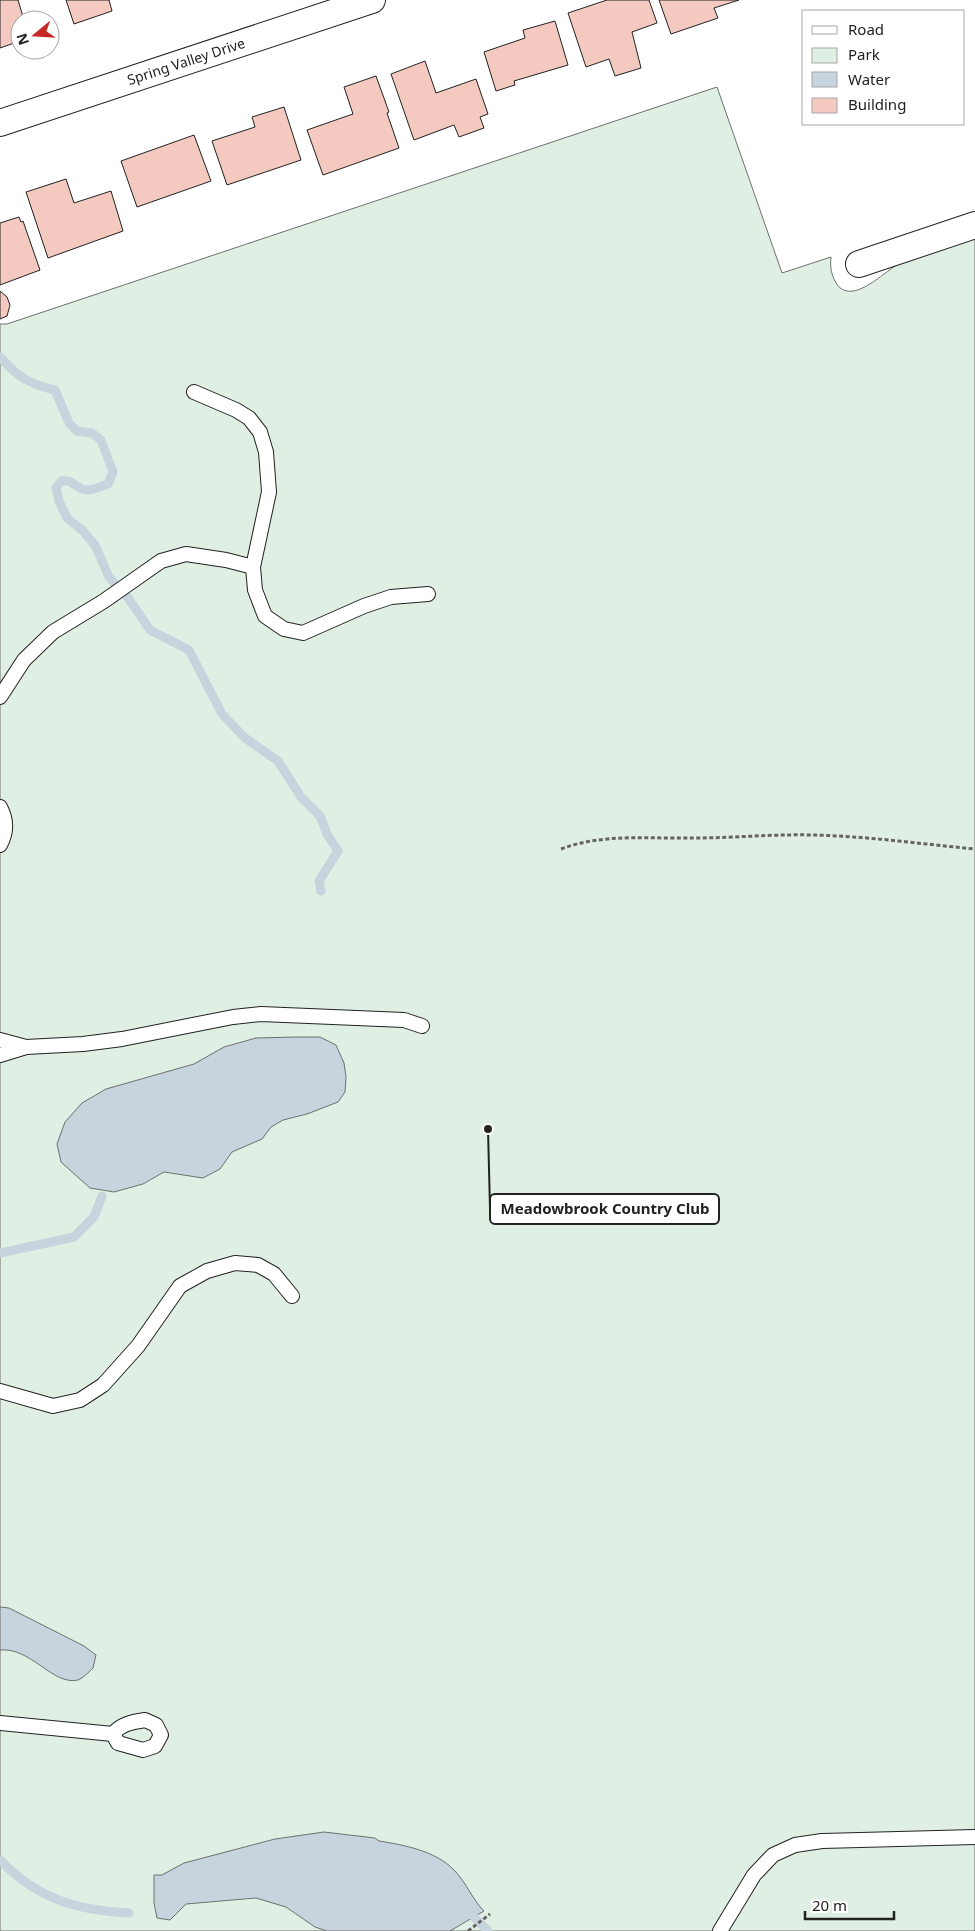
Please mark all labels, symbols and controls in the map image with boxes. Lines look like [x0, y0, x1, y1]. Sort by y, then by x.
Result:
north arrow [10, 10, 60, 60]
legend [802, 10, 965, 125]
text: Road [848, 19, 884, 39]
text: N [11, 31, 33, 48]
street label: Spring Valley Drive [125, 33, 247, 89]
text: Park [848, 44, 880, 64]
text: Water [848, 69, 890, 89]
text: Building [848, 94, 906, 114]
callout: Meadowbrook Country Club [490, 1194, 719, 1224]
text: Meadowbrook Country Club [501, 1198, 709, 1218]
scale bar [805, 1888, 894, 1920]
text: 20 m [812, 1895, 847, 1915]

